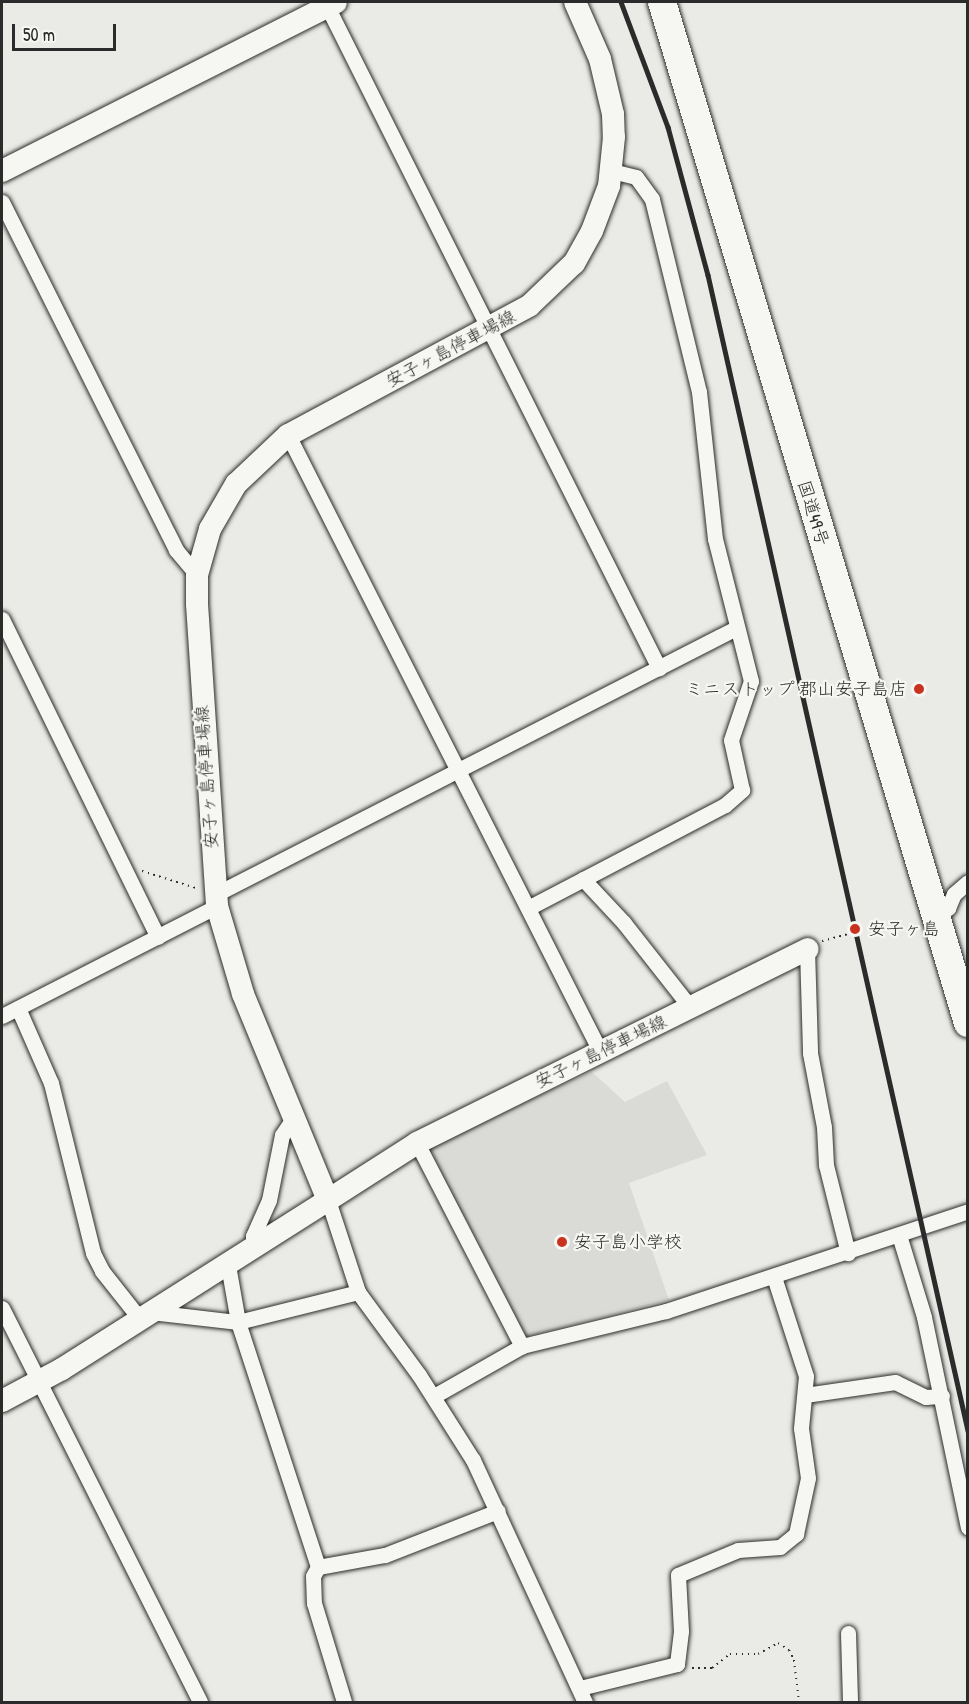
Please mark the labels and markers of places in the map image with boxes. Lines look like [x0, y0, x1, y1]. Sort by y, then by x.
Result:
place label: ミニストップ 郡山安子島店 [687, 678, 907, 700]
marker: ミニストップ 郡山安子島店 [912, 682, 926, 696]
place label: 安子ヶ島 [868, 918, 940, 940]
marker: 安子ヶ島 [846, 920, 864, 938]
place label: 安子島小学校 [574, 1231, 682, 1253]
marker: 安子島小学校 [555, 1235, 569, 1249]

